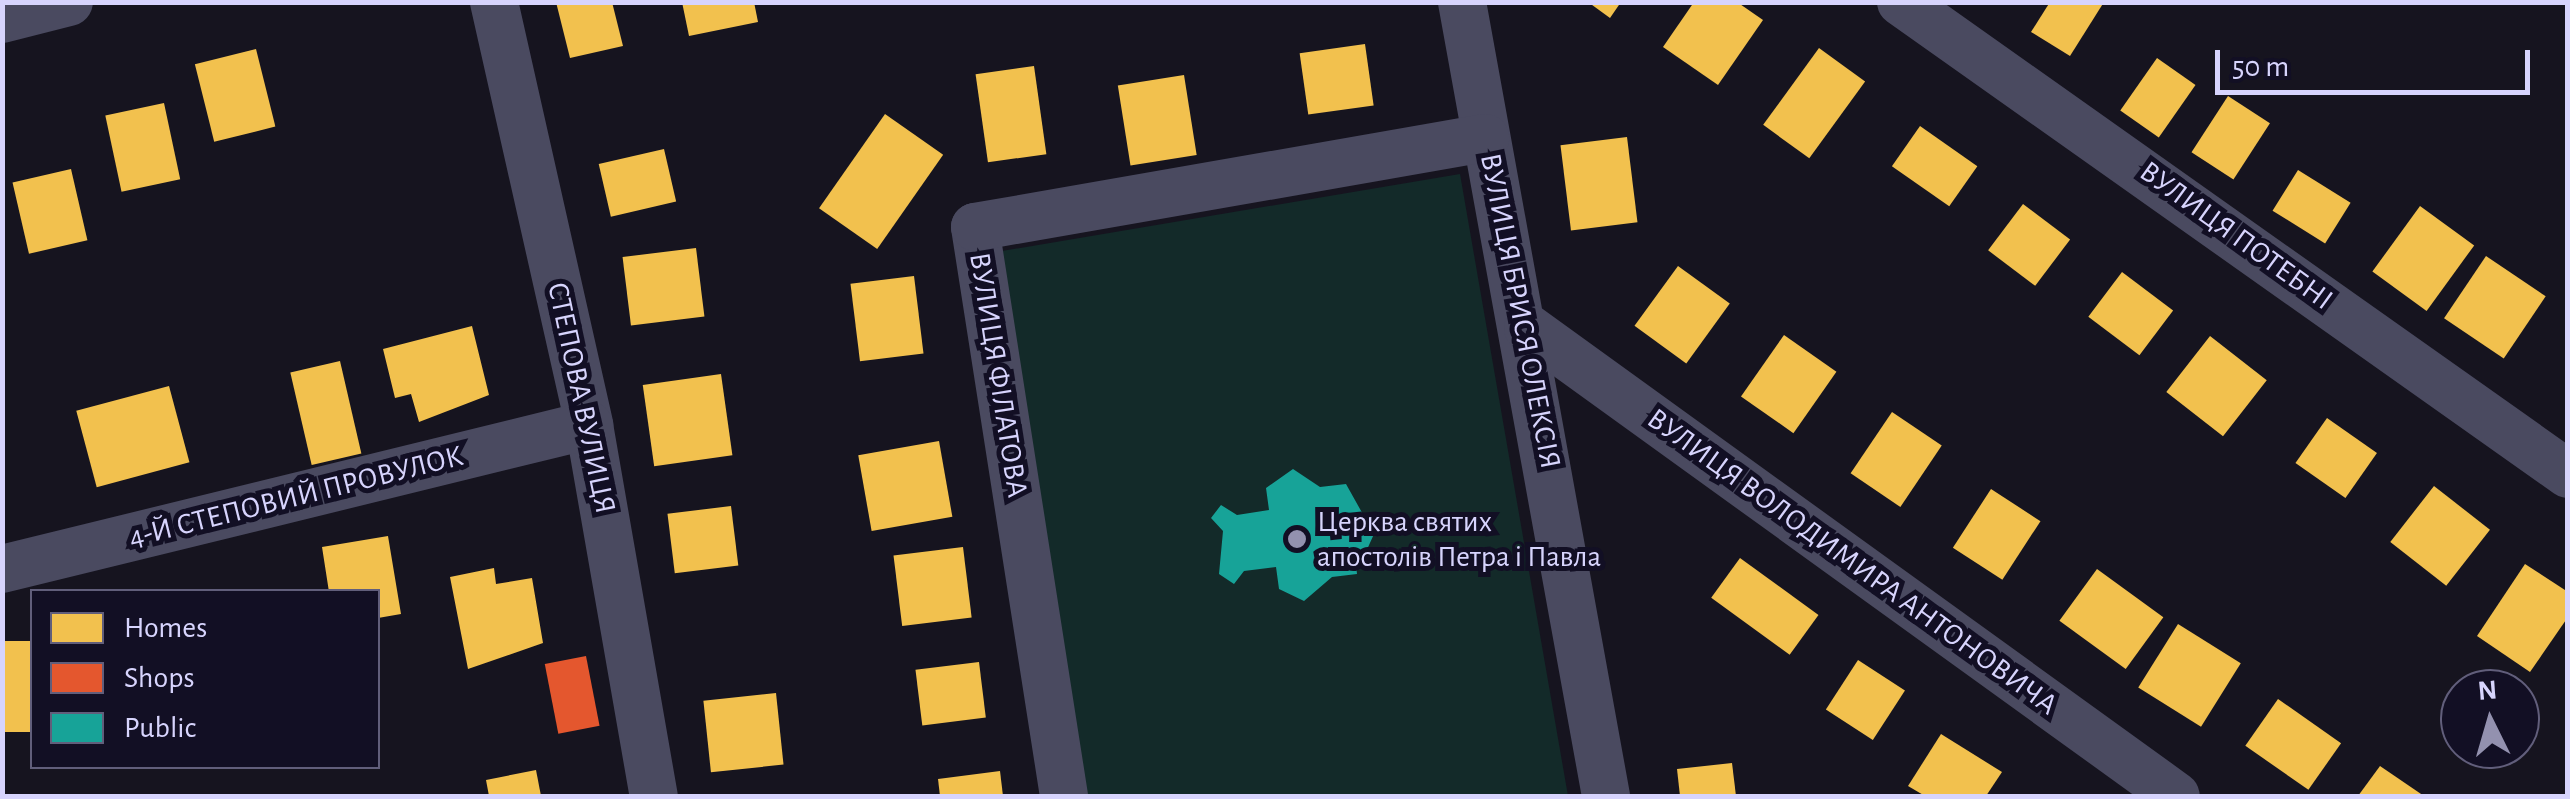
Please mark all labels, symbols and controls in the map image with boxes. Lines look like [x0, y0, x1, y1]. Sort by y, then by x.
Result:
scale bar [2220, 30, 2535, 92]
text: 50 m [2232, 52, 2289, 82]
street label: ВУЛИЦЯ БРИСЯ ОЛЕКСІЯ [1472, 150, 1568, 472]
street label: ВУЛИЦЯ ПОТЕБНІ [2132, 154, 2340, 318]
street label: ВУЛИЦЯ ФІЛАТОВА [961, 250, 1035, 500]
street label: СТЕПОВА ВУЛИЦЯ [539, 279, 623, 517]
street label: ВУЛИЦЯ ВОЛОДИМИРА АНТОНОВИЧА [1640, 401, 2064, 723]
street label: 4-Й СТЕПОВИЙ ПРОВУЛОК [125, 438, 467, 556]
place label: Церква святих апостолів Петра і Павла [1317, 504, 1601, 574]
marker: Церква святих апостолів Петра і Павла [1286, 528, 1308, 550]
legend [30, 589, 380, 769]
text: Homes [124, 613, 207, 643]
text: Shops [124, 663, 195, 693]
north arrow [2440, 669, 2540, 769]
text: N [2477, 676, 2498, 706]
text: Public [124, 713, 196, 743]

